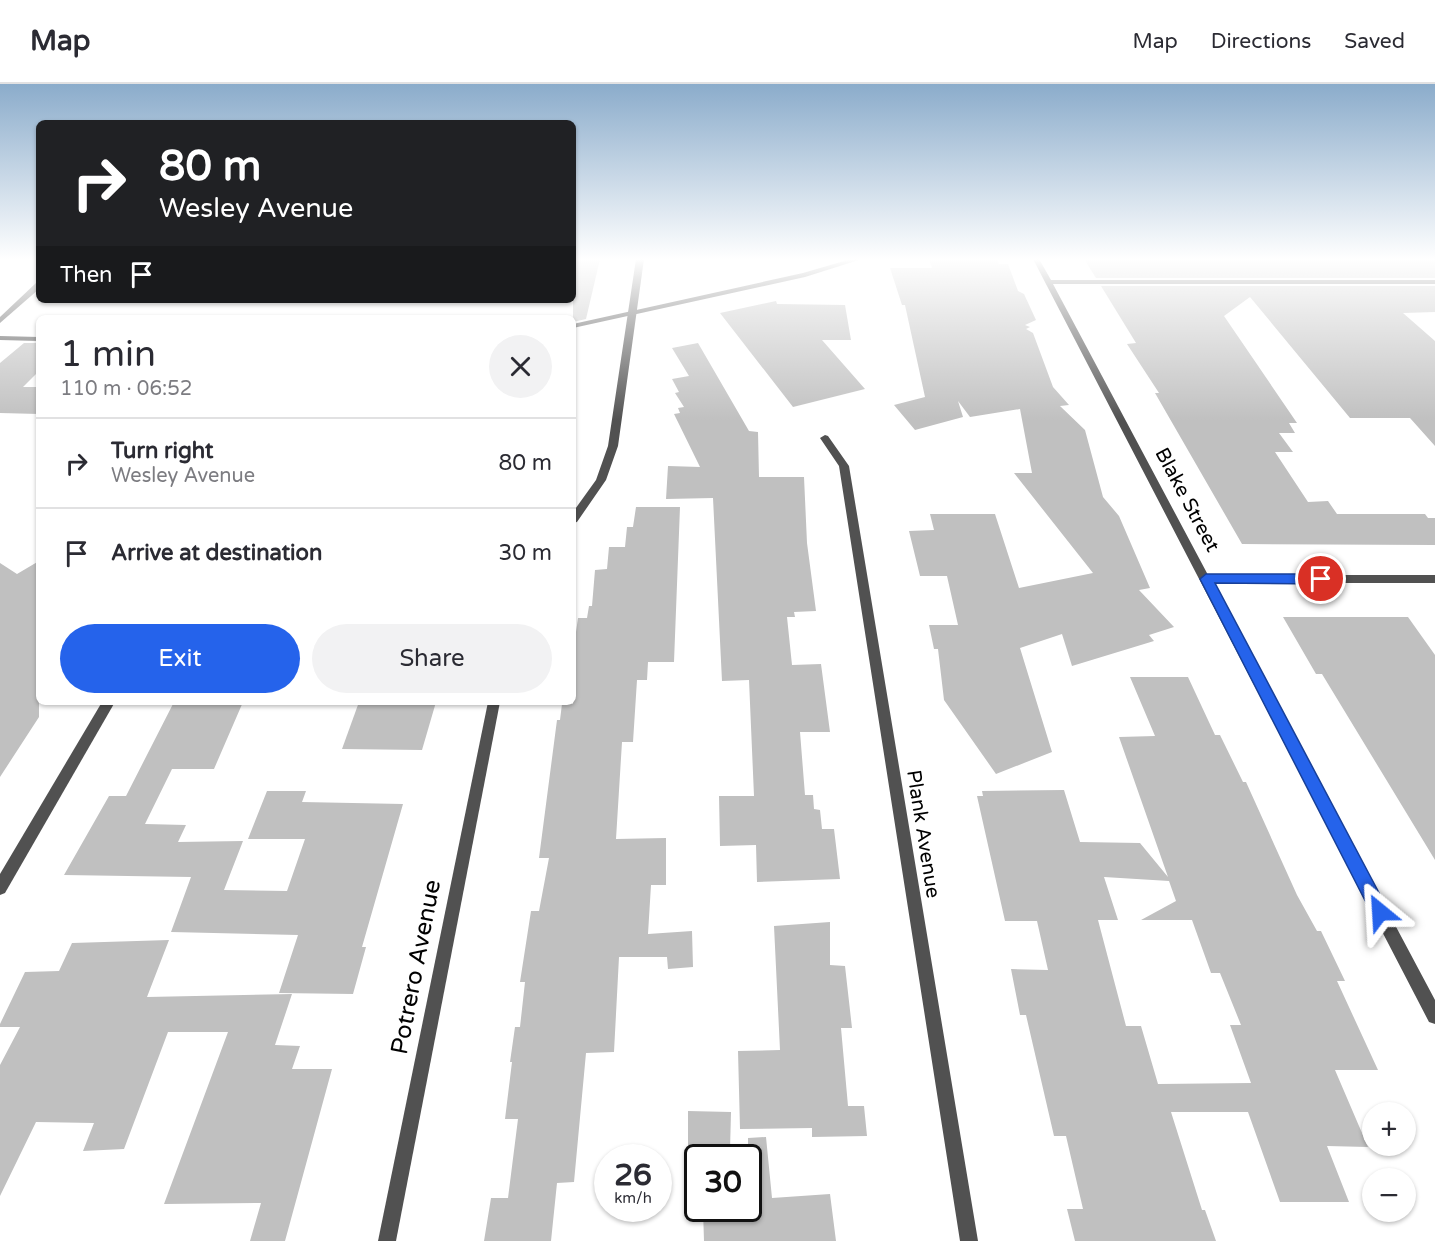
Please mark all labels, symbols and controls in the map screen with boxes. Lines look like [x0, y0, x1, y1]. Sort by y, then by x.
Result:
text: Map [30, 24, 90, 58]
text: Map [1132, 29, 1178, 54]
text: Directions [1211, 29, 1311, 54]
text: Saved [1344, 29, 1405, 54]
text: 80 m [159, 141, 261, 192]
icon: right [60, 144, 138, 222]
text: Wesley Avenue [159, 192, 353, 225]
icon: arrive [125, 258, 158, 291]
text: Then [60, 262, 113, 288]
text: 1 min [60, 333, 156, 376]
button: close [489, 335, 552, 398]
text: 110 m · 06:52 [60, 377, 192, 401]
text: Turn right [111, 438, 213, 464]
street label: Blake Street [1150, 444, 1225, 556]
icon: right [60, 447, 93, 480]
text: 80 m [498, 450, 552, 476]
text: Wesley Avenue [111, 464, 255, 488]
icon: arrive [60, 537, 93, 570]
text: Arrive at destination [111, 540, 322, 566]
text: 30 m [498, 540, 552, 566]
pin [1295, 553, 1346, 604]
icon: arrive [1304, 562, 1337, 595]
button: Exit [60, 624, 300, 693]
button: Share [312, 624, 552, 693]
street label: Plank Avenue [901, 768, 945, 900]
street label: Potrero Avenue [385, 877, 447, 1057]
position arrow [1348, 880, 1412, 944]
map controls [1362, 1102, 1416, 1222]
button: + [1362, 1102, 1416, 1156]
speed limit sign: 30 [684, 1144, 762, 1222]
text: 26 [614, 1157, 652, 1194]
button: − [1362, 1168, 1416, 1222]
text: km/h [614, 1189, 652, 1207]

